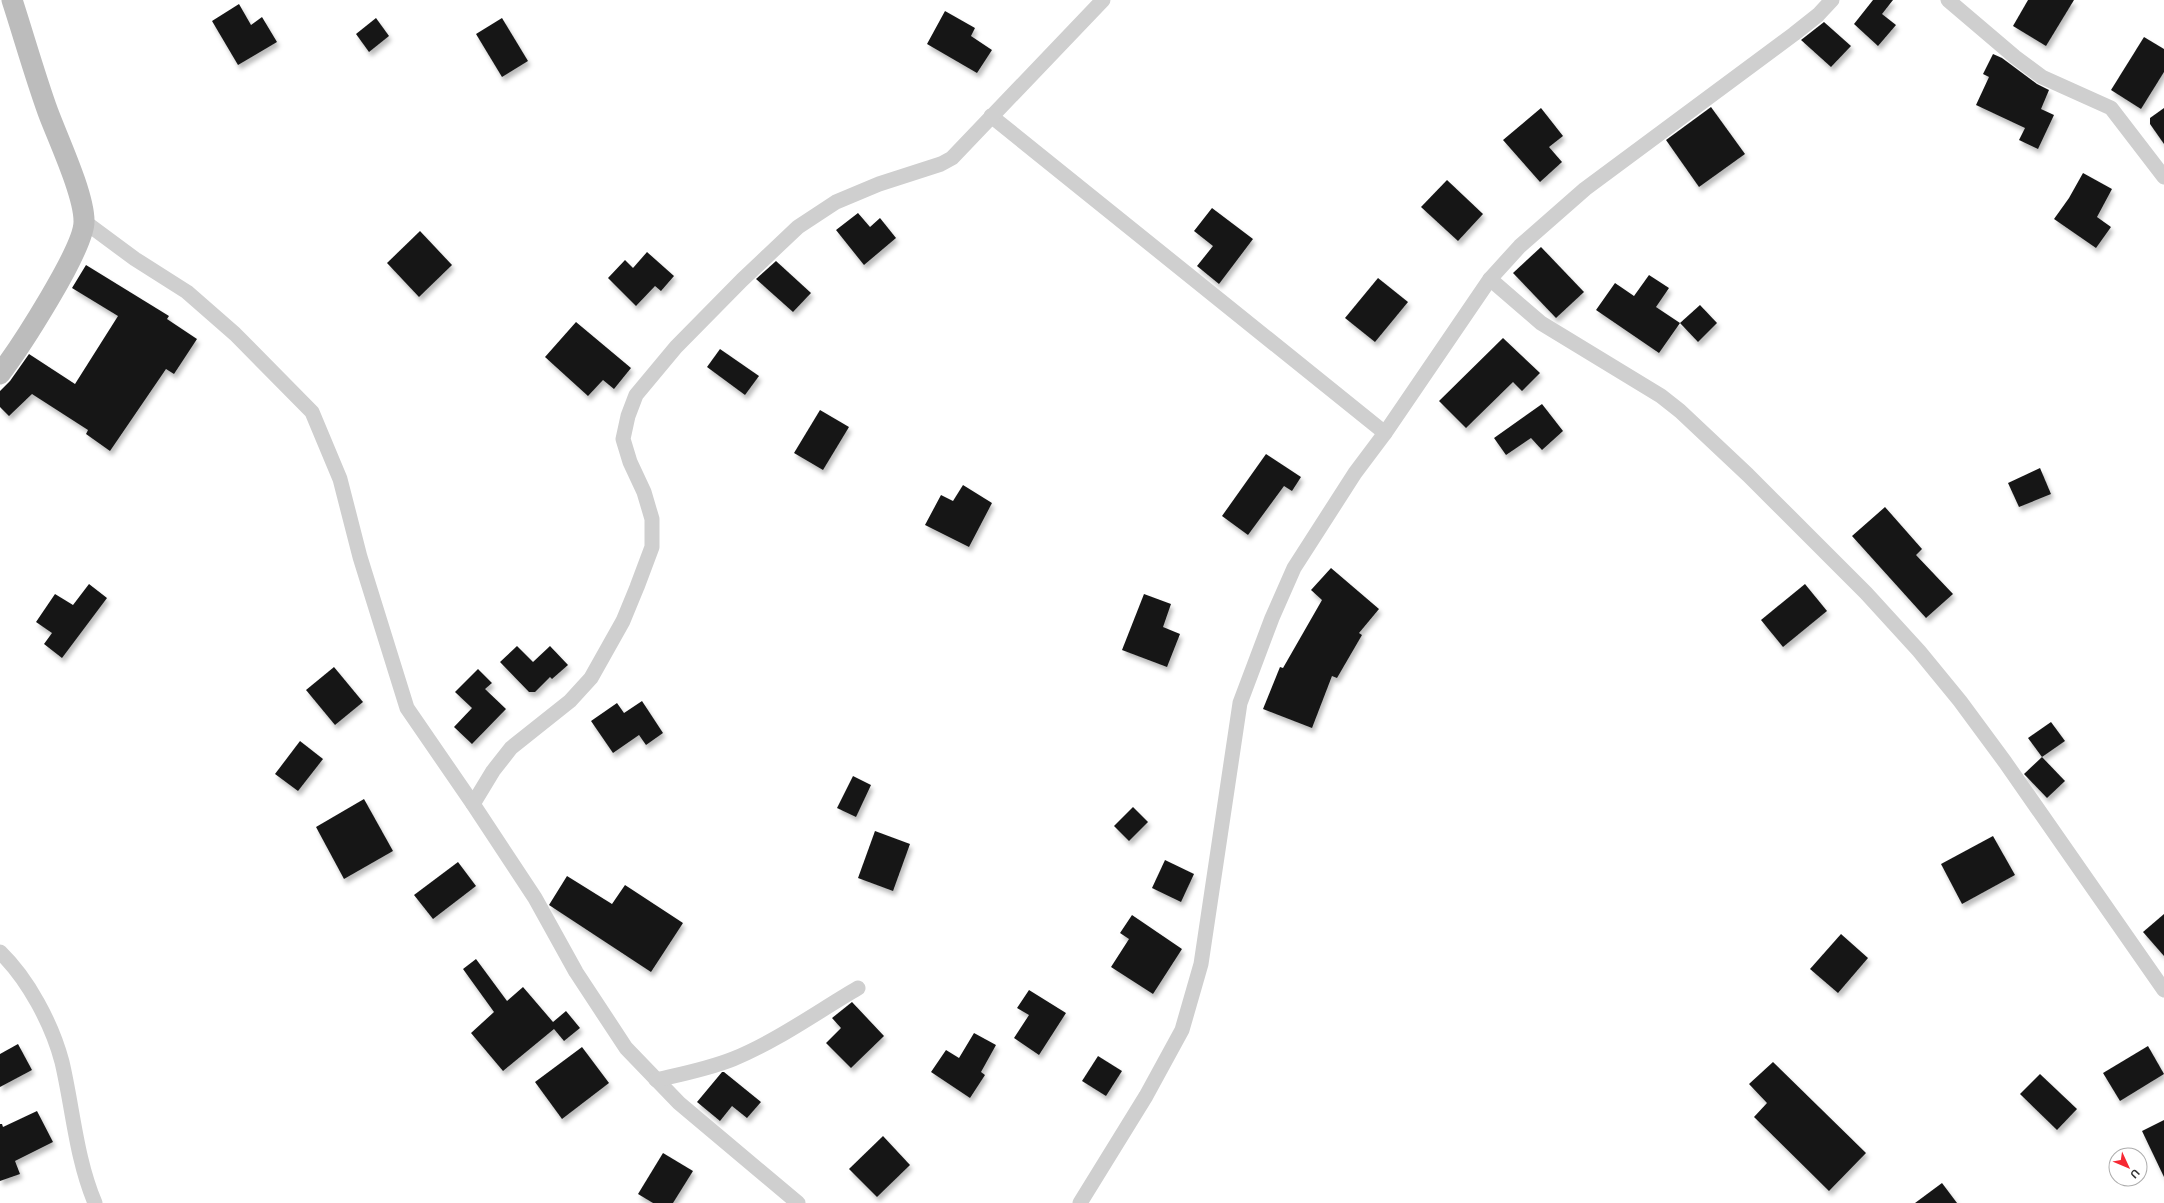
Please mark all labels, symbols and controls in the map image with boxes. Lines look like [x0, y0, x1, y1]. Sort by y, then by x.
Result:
north arrow [2108, 1147, 2148, 1187]
text: U [2128, 1167, 2142, 1181]

